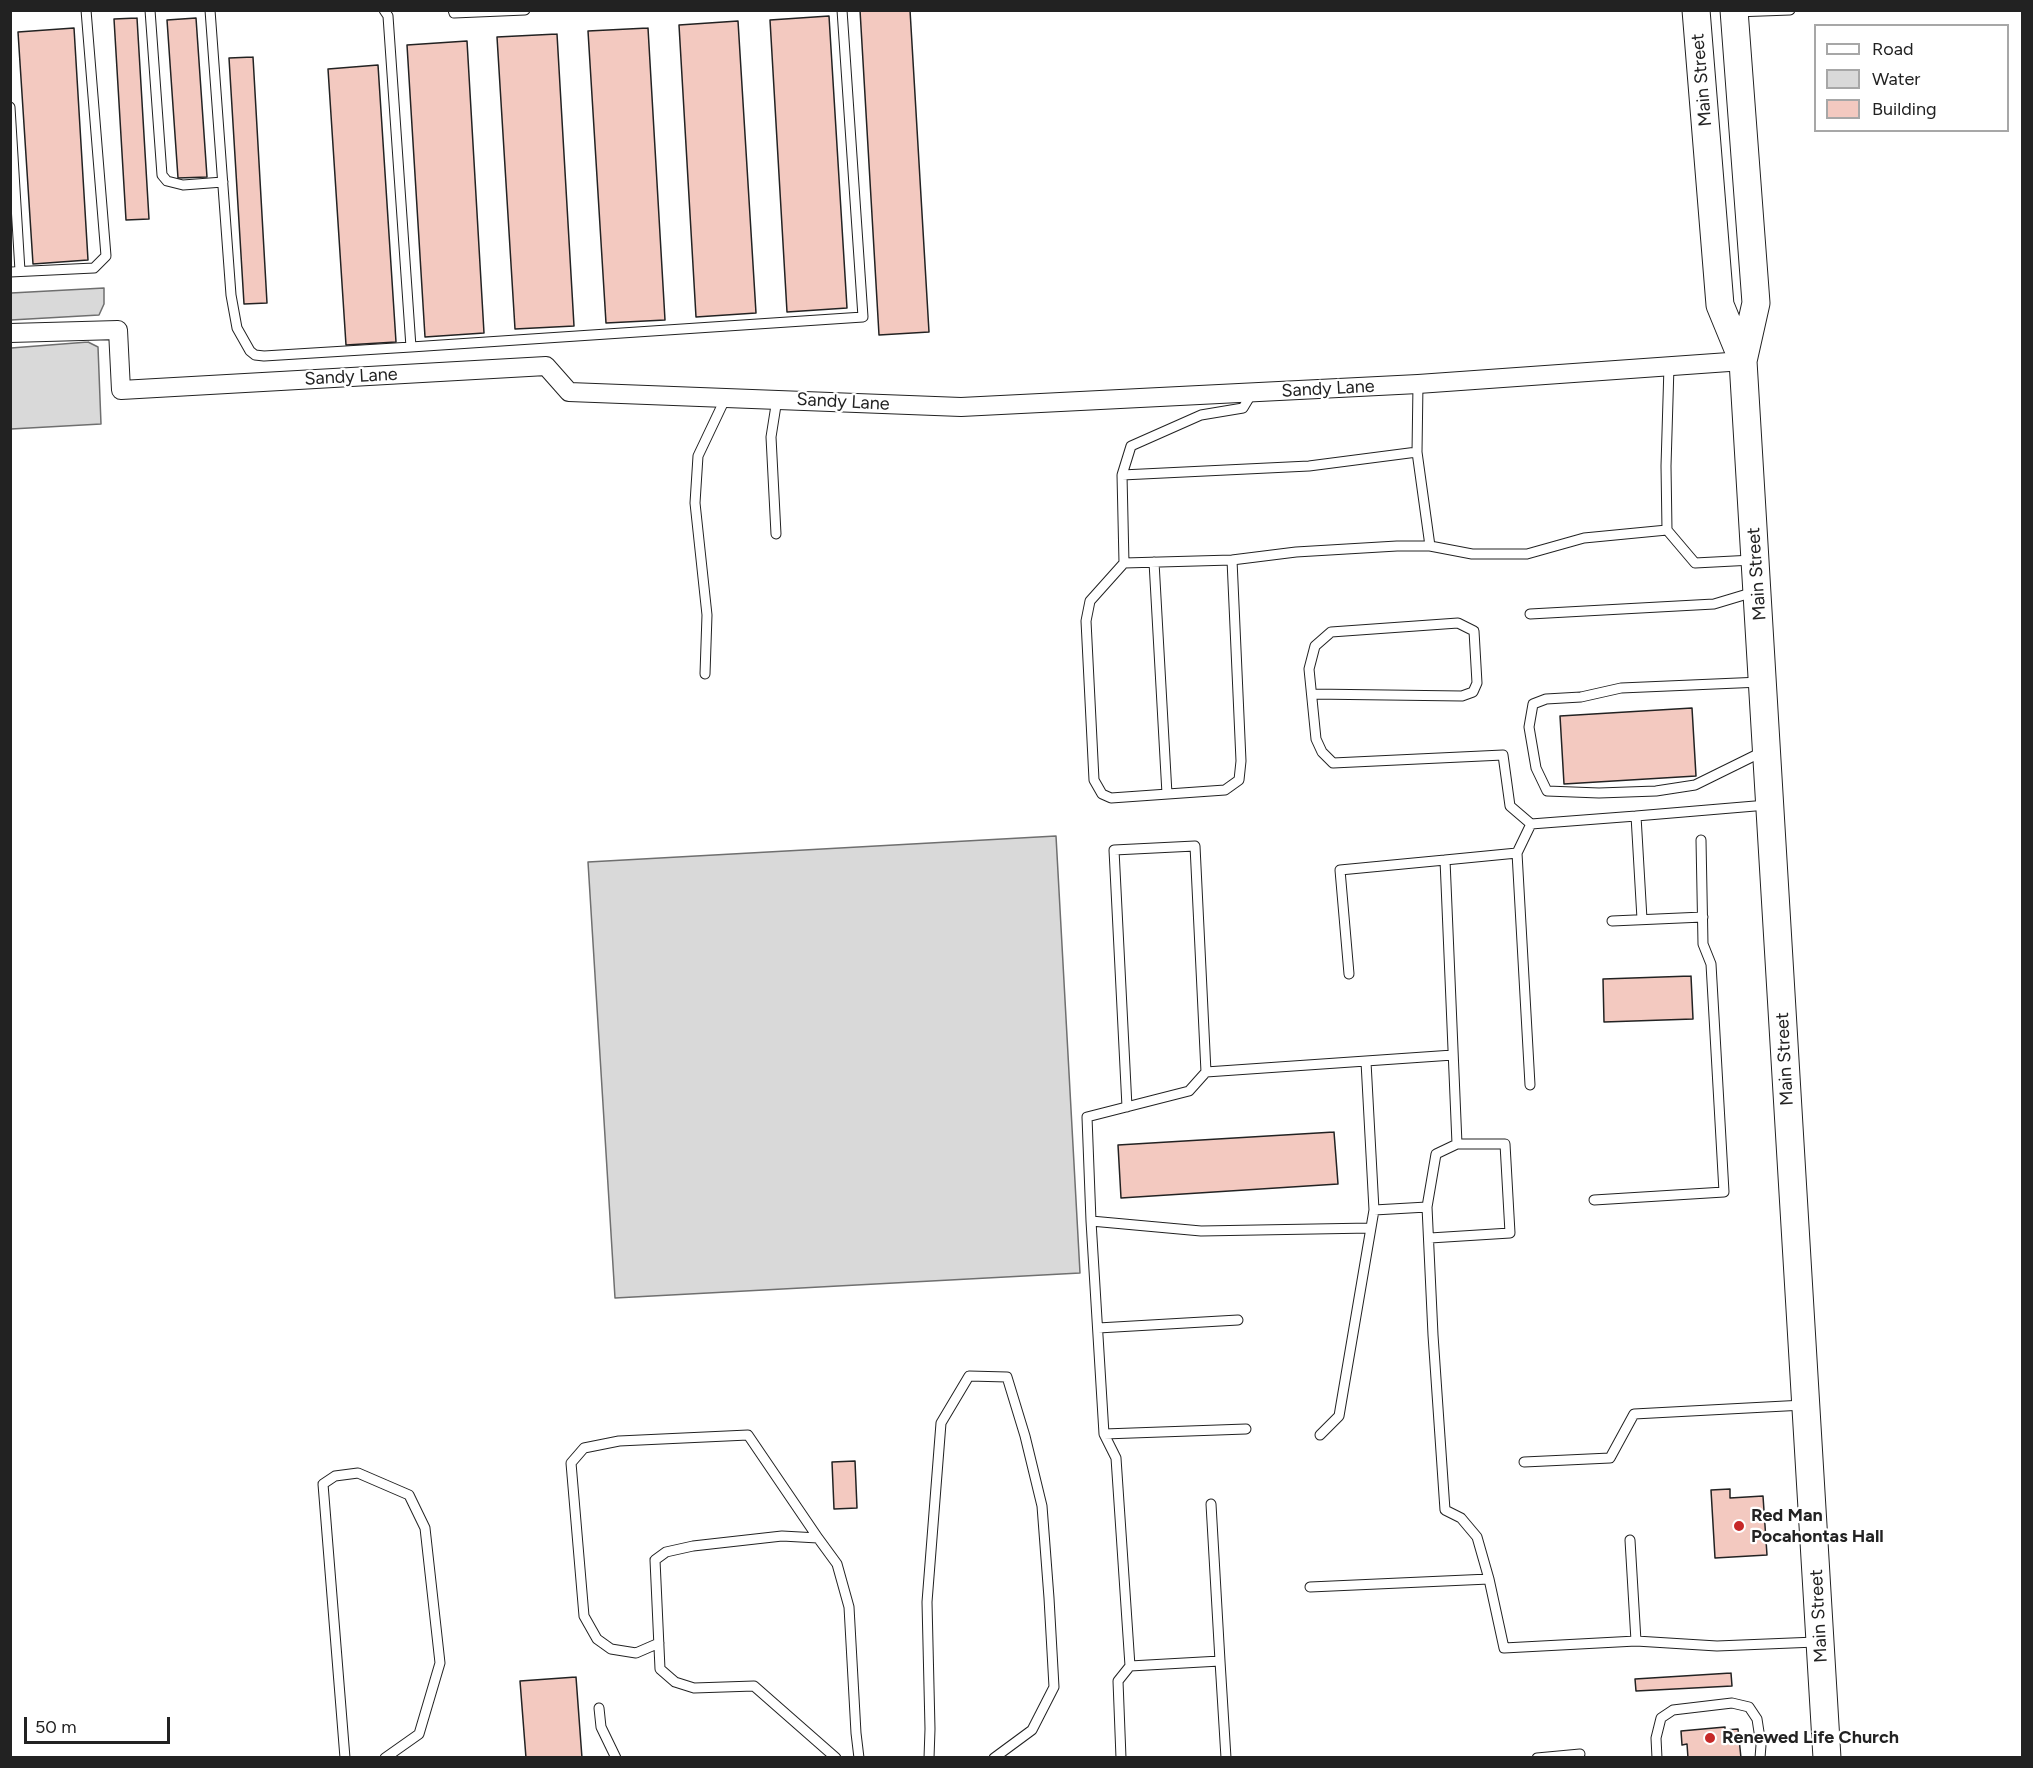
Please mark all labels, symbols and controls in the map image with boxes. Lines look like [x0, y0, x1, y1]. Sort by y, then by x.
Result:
legend [1814, 24, 2009, 132]
street label: Main Street [1687, 32, 1717, 128]
text: Road [1872, 38, 1913, 60]
text: Water [1872, 68, 1920, 90]
text: Building [1872, 98, 1937, 120]
street label: Sandy Lane [304, 364, 398, 390]
street label: Sandy Lane [1281, 376, 1375, 402]
street label: Sandy Lane [796, 389, 890, 415]
street label: Main Street [1743, 527, 1771, 621]
street label: Main Street [1772, 1012, 1798, 1106]
place label: Red Man Pocahontas Hall [1751, 1505, 1884, 1547]
marker: Red Man Pocahontas Hall [1732, 1519, 1746, 1533]
street label: Main Street [1806, 1569, 1832, 1663]
scale bar [27, 1705, 172, 1743]
text: 50 m [35, 1716, 77, 1738]
place label: Renewed Life Church [1722, 1727, 1899, 1749]
marker: Renewed Life Church [1703, 1731, 1717, 1745]

